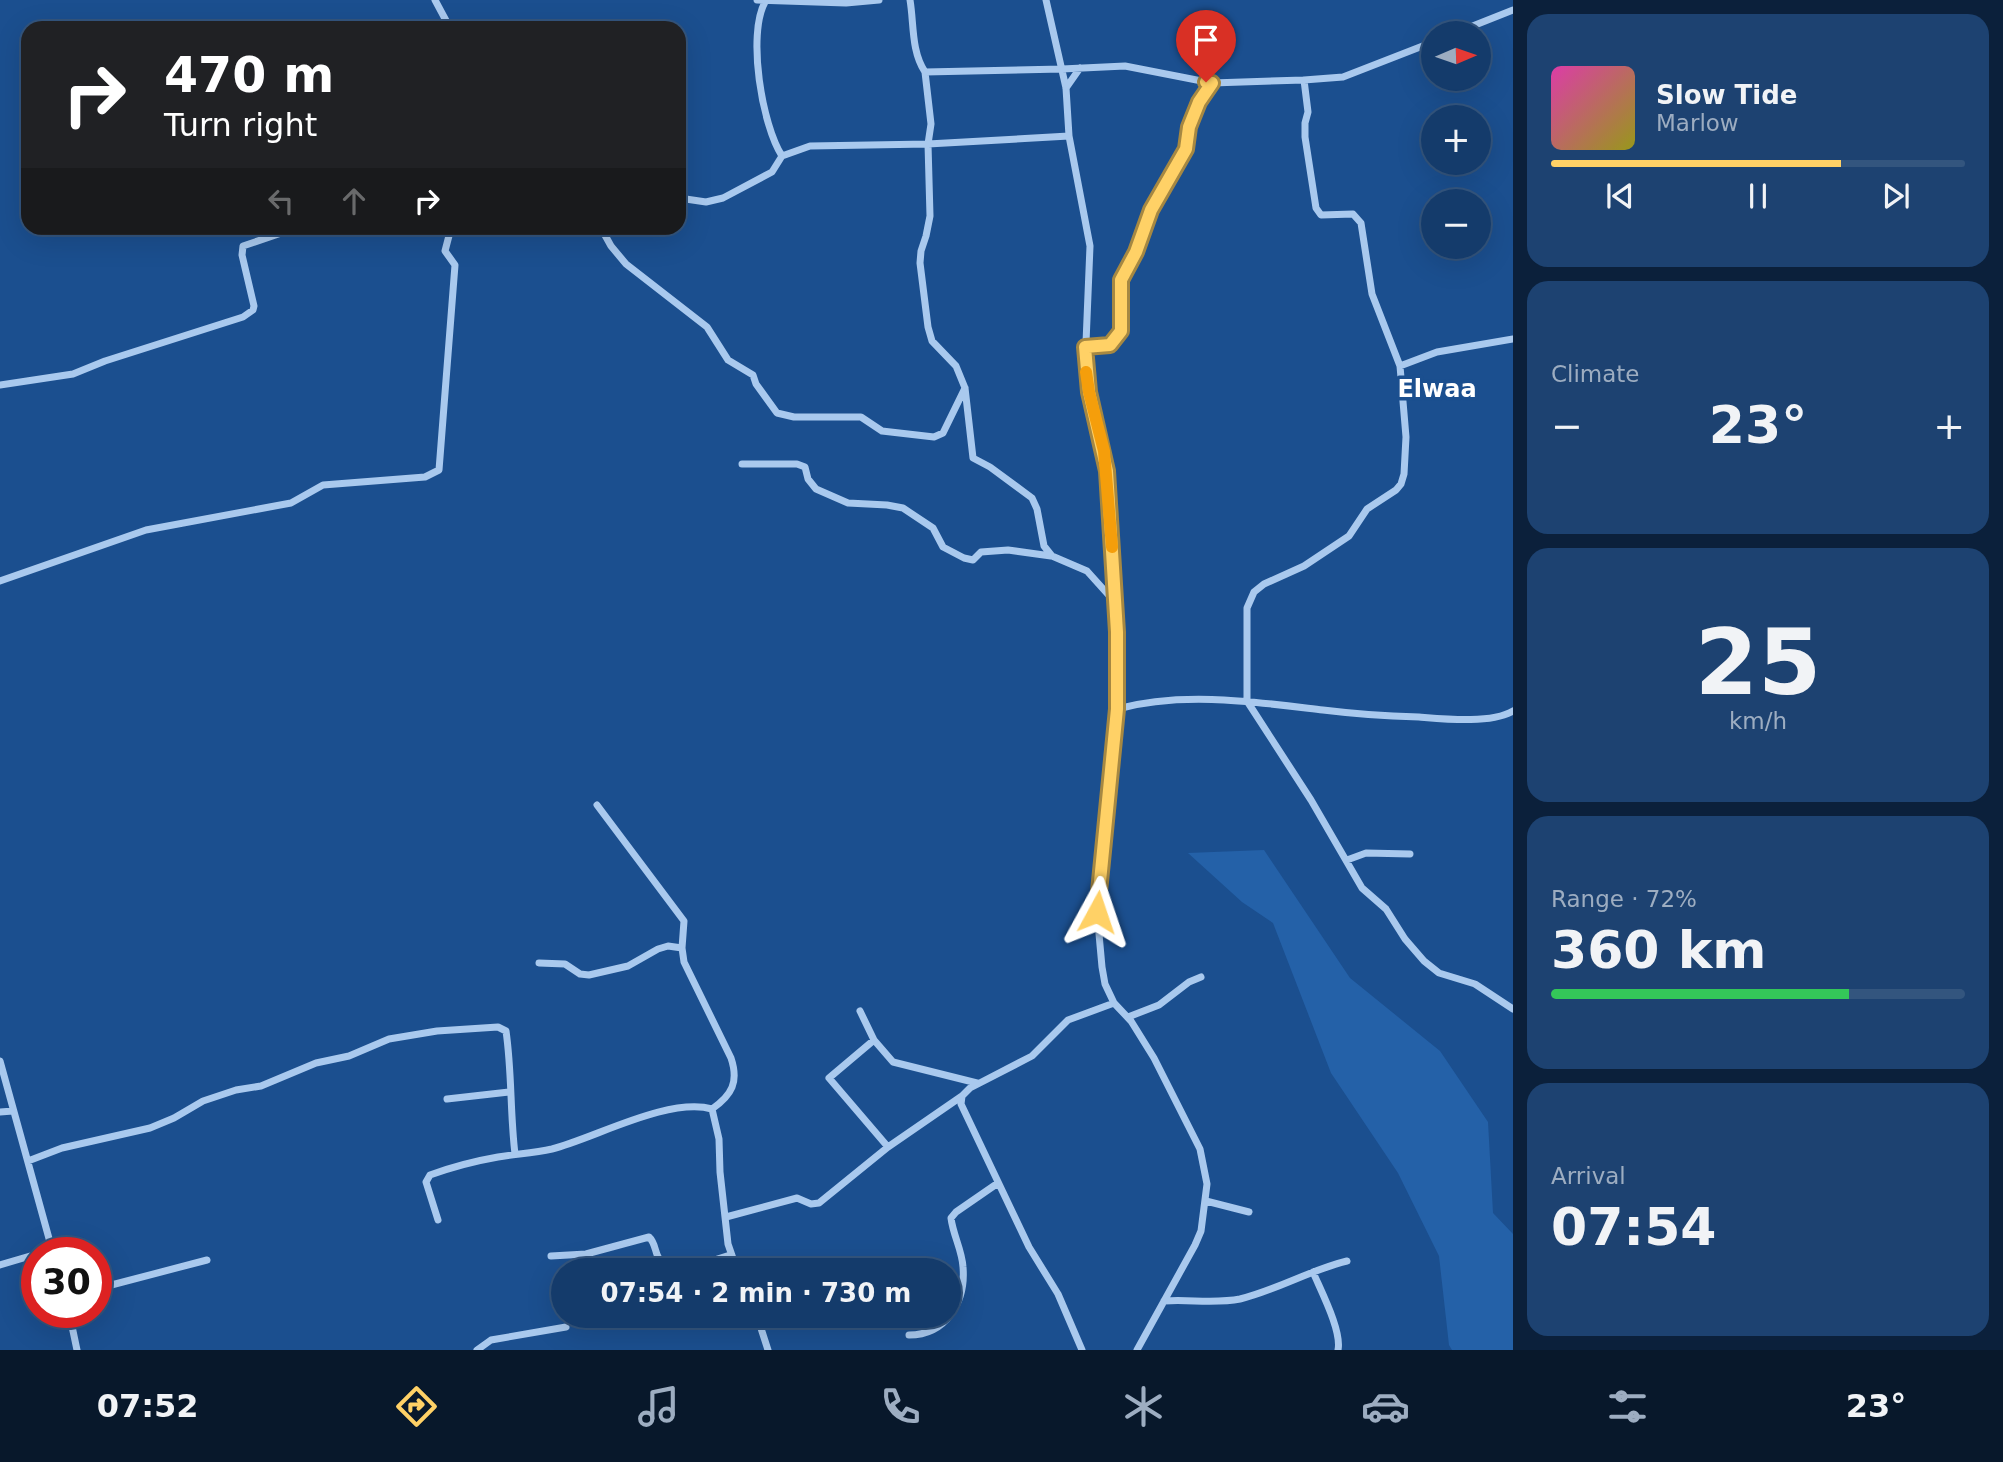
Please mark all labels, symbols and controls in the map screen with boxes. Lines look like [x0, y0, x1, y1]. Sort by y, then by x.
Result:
pin [1176, 10, 1236, 82]
icon: arrive [1187, 21, 1225, 59]
north arrow [1421, 21, 1491, 91]
map controls [1421, 21, 1491, 259]
text: 470 m [164, 47, 334, 104]
icon: right [49, 49, 140, 140]
text: Slow Tide [1656, 80, 1797, 110]
button: + [1421, 105, 1491, 175]
text: Turn right [164, 106, 317, 144]
text: Marlow [1656, 110, 1739, 136]
icon: previous [1601, 177, 1639, 215]
icon: pause [1739, 177, 1777, 215]
icon: next [1877, 177, 1915, 215]
icon: left [262, 182, 300, 220]
icon: ahead [335, 182, 373, 220]
icon: right [408, 182, 446, 220]
button: − [1421, 189, 1491, 259]
text: Climate [1551, 361, 1640, 387]
district label: Elwaa [1397, 375, 1477, 403]
text: 23° [1709, 395, 1807, 455]
text: − [1551, 404, 1583, 448]
text: + [1933, 404, 1965, 448]
text: 25 [1695, 610, 1821, 715]
text: km/h [1729, 708, 1787, 734]
position arrow [1060, 875, 1134, 949]
text: Range · 72% [1551, 886, 1697, 912]
text: 360 km [1551, 920, 1766, 980]
text: Arrival [1551, 1163, 1626, 1189]
text: 07:54 [1551, 1197, 1717, 1257]
speed limit sign: 30 [21, 1237, 112, 1328]
text: 07:54 · 2 min · 730 m [601, 1278, 911, 1308]
icon: directions [392, 1382, 441, 1431]
icon: music [634, 1382, 683, 1431]
icon: phone [876, 1382, 925, 1431]
icon: climate [1119, 1382, 1168, 1431]
icon: car [1361, 1382, 1410, 1431]
icon: filters [1603, 1382, 1652, 1431]
text: 07:52 [97, 1387, 199, 1425]
text: 23° [1846, 1387, 1906, 1425]

